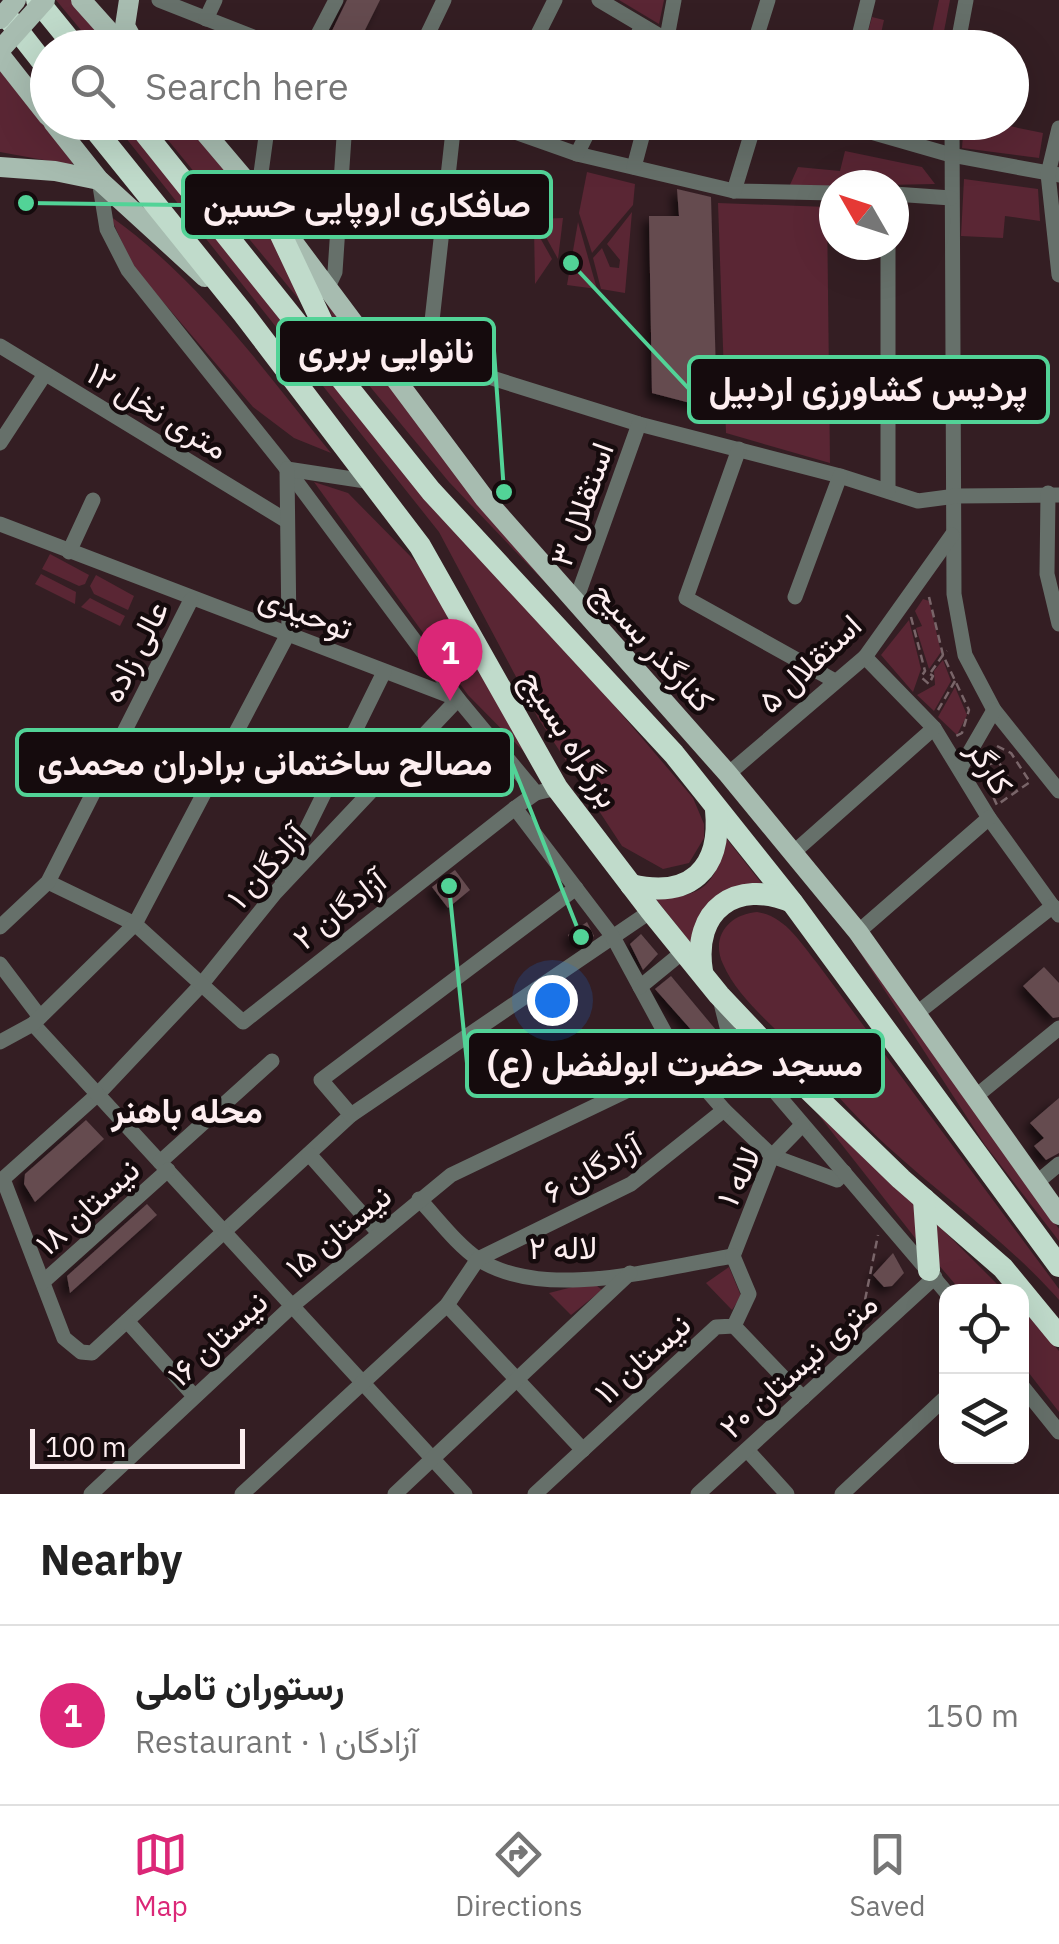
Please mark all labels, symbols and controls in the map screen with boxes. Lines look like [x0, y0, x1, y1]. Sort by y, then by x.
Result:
search box [30, 30, 1029, 140]
icon: search [65, 58, 120, 113]
text: Search here [145, 61, 349, 110]
north arrow [819, 170, 909, 260]
callout: صافکاری اروپایی حسین [183, 172, 551, 237]
text: صافکاری اروپایی حسین [203, 181, 531, 229]
callout: نانوایی بربری [278, 319, 494, 384]
text: نانوایی بربری [298, 327, 474, 373]
street label: ۱۲ متری نخل [80, 352, 236, 468]
callout: پردیس کشاورزی اردبیل [689, 357, 1048, 422]
text: پردیس کشاورزی اردبیل [709, 365, 1027, 413]
street label: استقلال ۳ [539, 436, 623, 572]
street label: کنارگذر بسیج [582, 571, 724, 722]
street label: توحیدی [253, 575, 359, 649]
street label: عالی زاده [91, 593, 177, 709]
street label: استقلال ۵ [748, 604, 870, 722]
pin: 1 [418, 618, 482, 701]
street label: بزرگراه بسیج [510, 661, 630, 816]
callout: مصالح ساختمانی برادران محمدی [17, 730, 512, 795]
street label: کارگر [958, 731, 1024, 802]
text: مصالح ساختمانی برادران محمدی [38, 739, 492, 787]
street label: آزادگان ۱ [217, 813, 317, 917]
street label: آزادگان ۲ [284, 858, 396, 959]
your location [527, 975, 578, 1026]
callout: مسجد حضرت ابولفضل (ع) [467, 1031, 883, 1096]
text: مسجد حضرت ابولفضل (ع) [487, 1040, 863, 1088]
district label: محله باهنر [110, 1087, 263, 1133]
street label: آزادگان ۶ [535, 1123, 651, 1212]
street label: لاله ۱ [706, 1140, 770, 1212]
street label: نیستان ۱۸ [26, 1148, 148, 1264]
street label: نیستان ۱۵ [276, 1175, 400, 1287]
street label: لاله ۲ [529, 1226, 597, 1268]
street label: نیستان ۱۶ [158, 1281, 276, 1395]
street label: ۲۰ متری نیستان [710, 1283, 886, 1447]
map controls [939, 1284, 1029, 1464]
button: locate [939, 1284, 1029, 1374]
street label: نیستان ۱۱ [585, 1304, 699, 1412]
button: layers [939, 1374, 1029, 1464]
scale bar [30, 1424, 245, 1468]
text: 100 m [45, 1428, 126, 1465]
text: Nearby [40, 1532, 182, 1587]
text: رستوران تاملی [135, 1661, 345, 1710]
text: 1 [63, 1694, 82, 1736]
text: 150 m [926, 1694, 1019, 1736]
text: Restaurant · آزادگان ۱ [135, 1720, 418, 1762]
tab: Map [133, 1827, 188, 1924]
tab: Directions [455, 1827, 583, 1924]
tab: Saved [849, 1827, 926, 1924]

